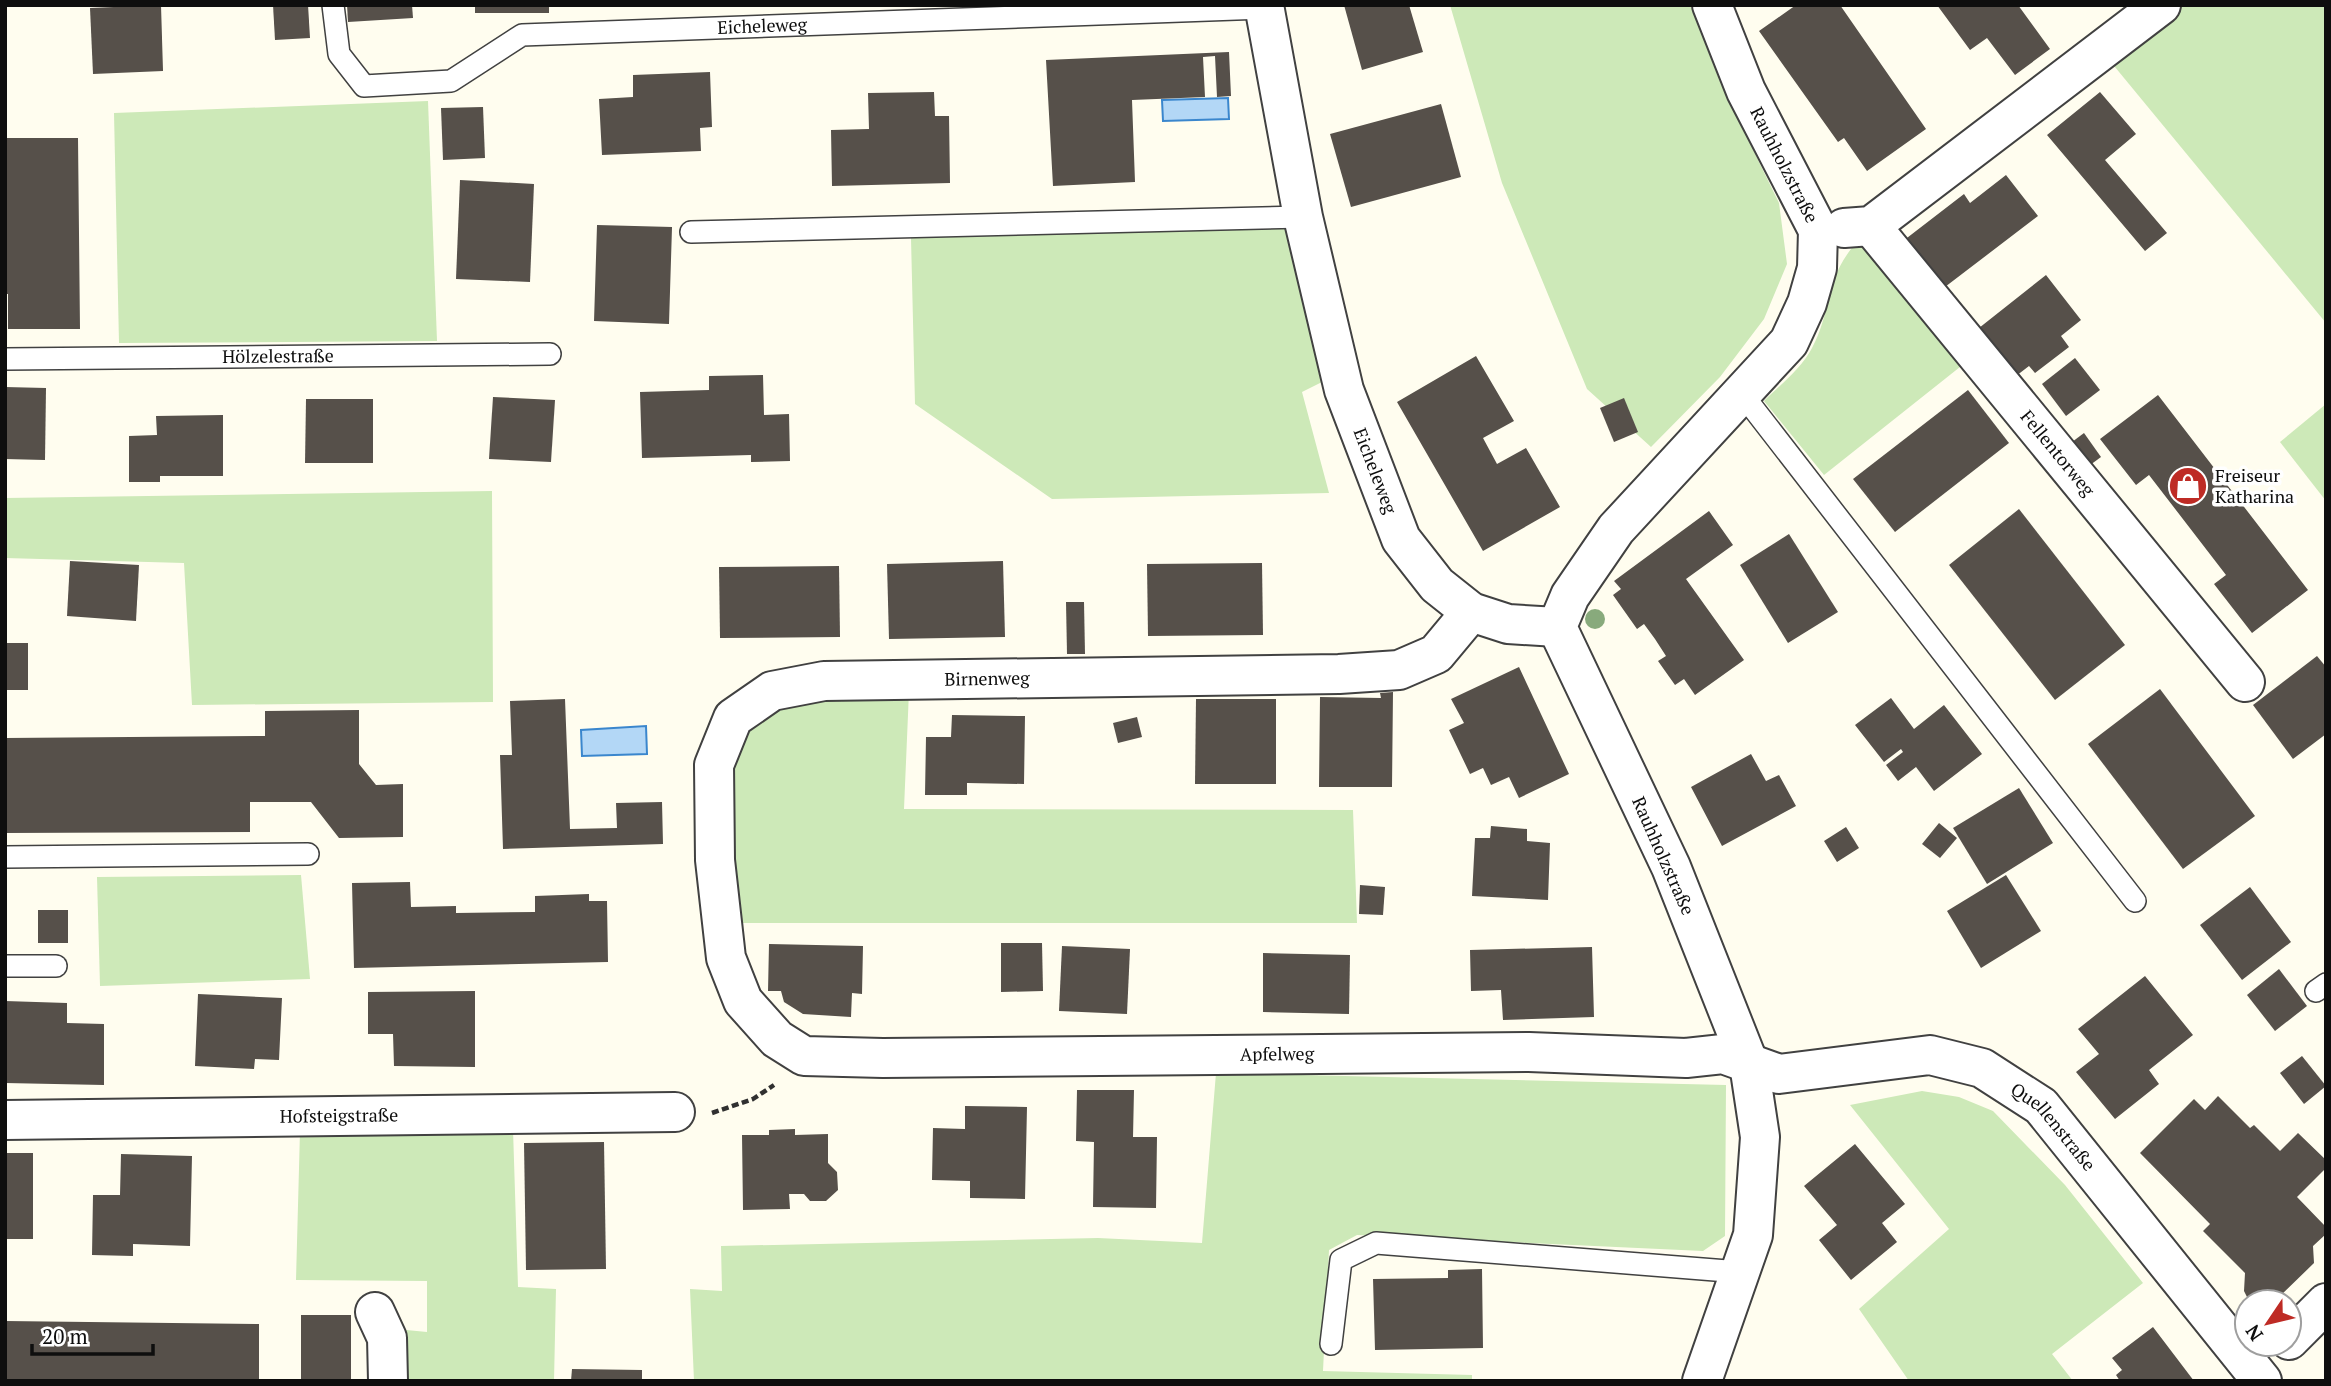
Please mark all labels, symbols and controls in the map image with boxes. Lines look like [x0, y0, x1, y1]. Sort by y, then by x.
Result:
street label: Eicheleweg [717, 12, 808, 39]
street label: Rauhholzstraße [1745, 102, 1824, 227]
street label: Hölzelestraße [222, 343, 334, 368]
street label: Fellentorweg [2016, 405, 2101, 501]
street label: Eicheleweg [1349, 424, 1403, 517]
place label: Freiseur Katharina [2215, 463, 2294, 508]
shop icon: Freiseur Katharina [2167, 465, 2209, 507]
street label: Birnenweg [944, 665, 1030, 691]
street label: Rauhholzstraße [1627, 793, 1701, 919]
street label: Apfelweg [1240, 1041, 1315, 1066]
street label: Quellenstraße [2006, 1077, 2101, 1176]
street label: Hofsteigstraße [279, 1102, 398, 1128]
north arrow [2233, 1288, 2303, 1358]
scale bar [32, 1312, 152, 1356]
text: N [2239, 1319, 2268, 1346]
text: 20 m [42, 1322, 88, 1350]

